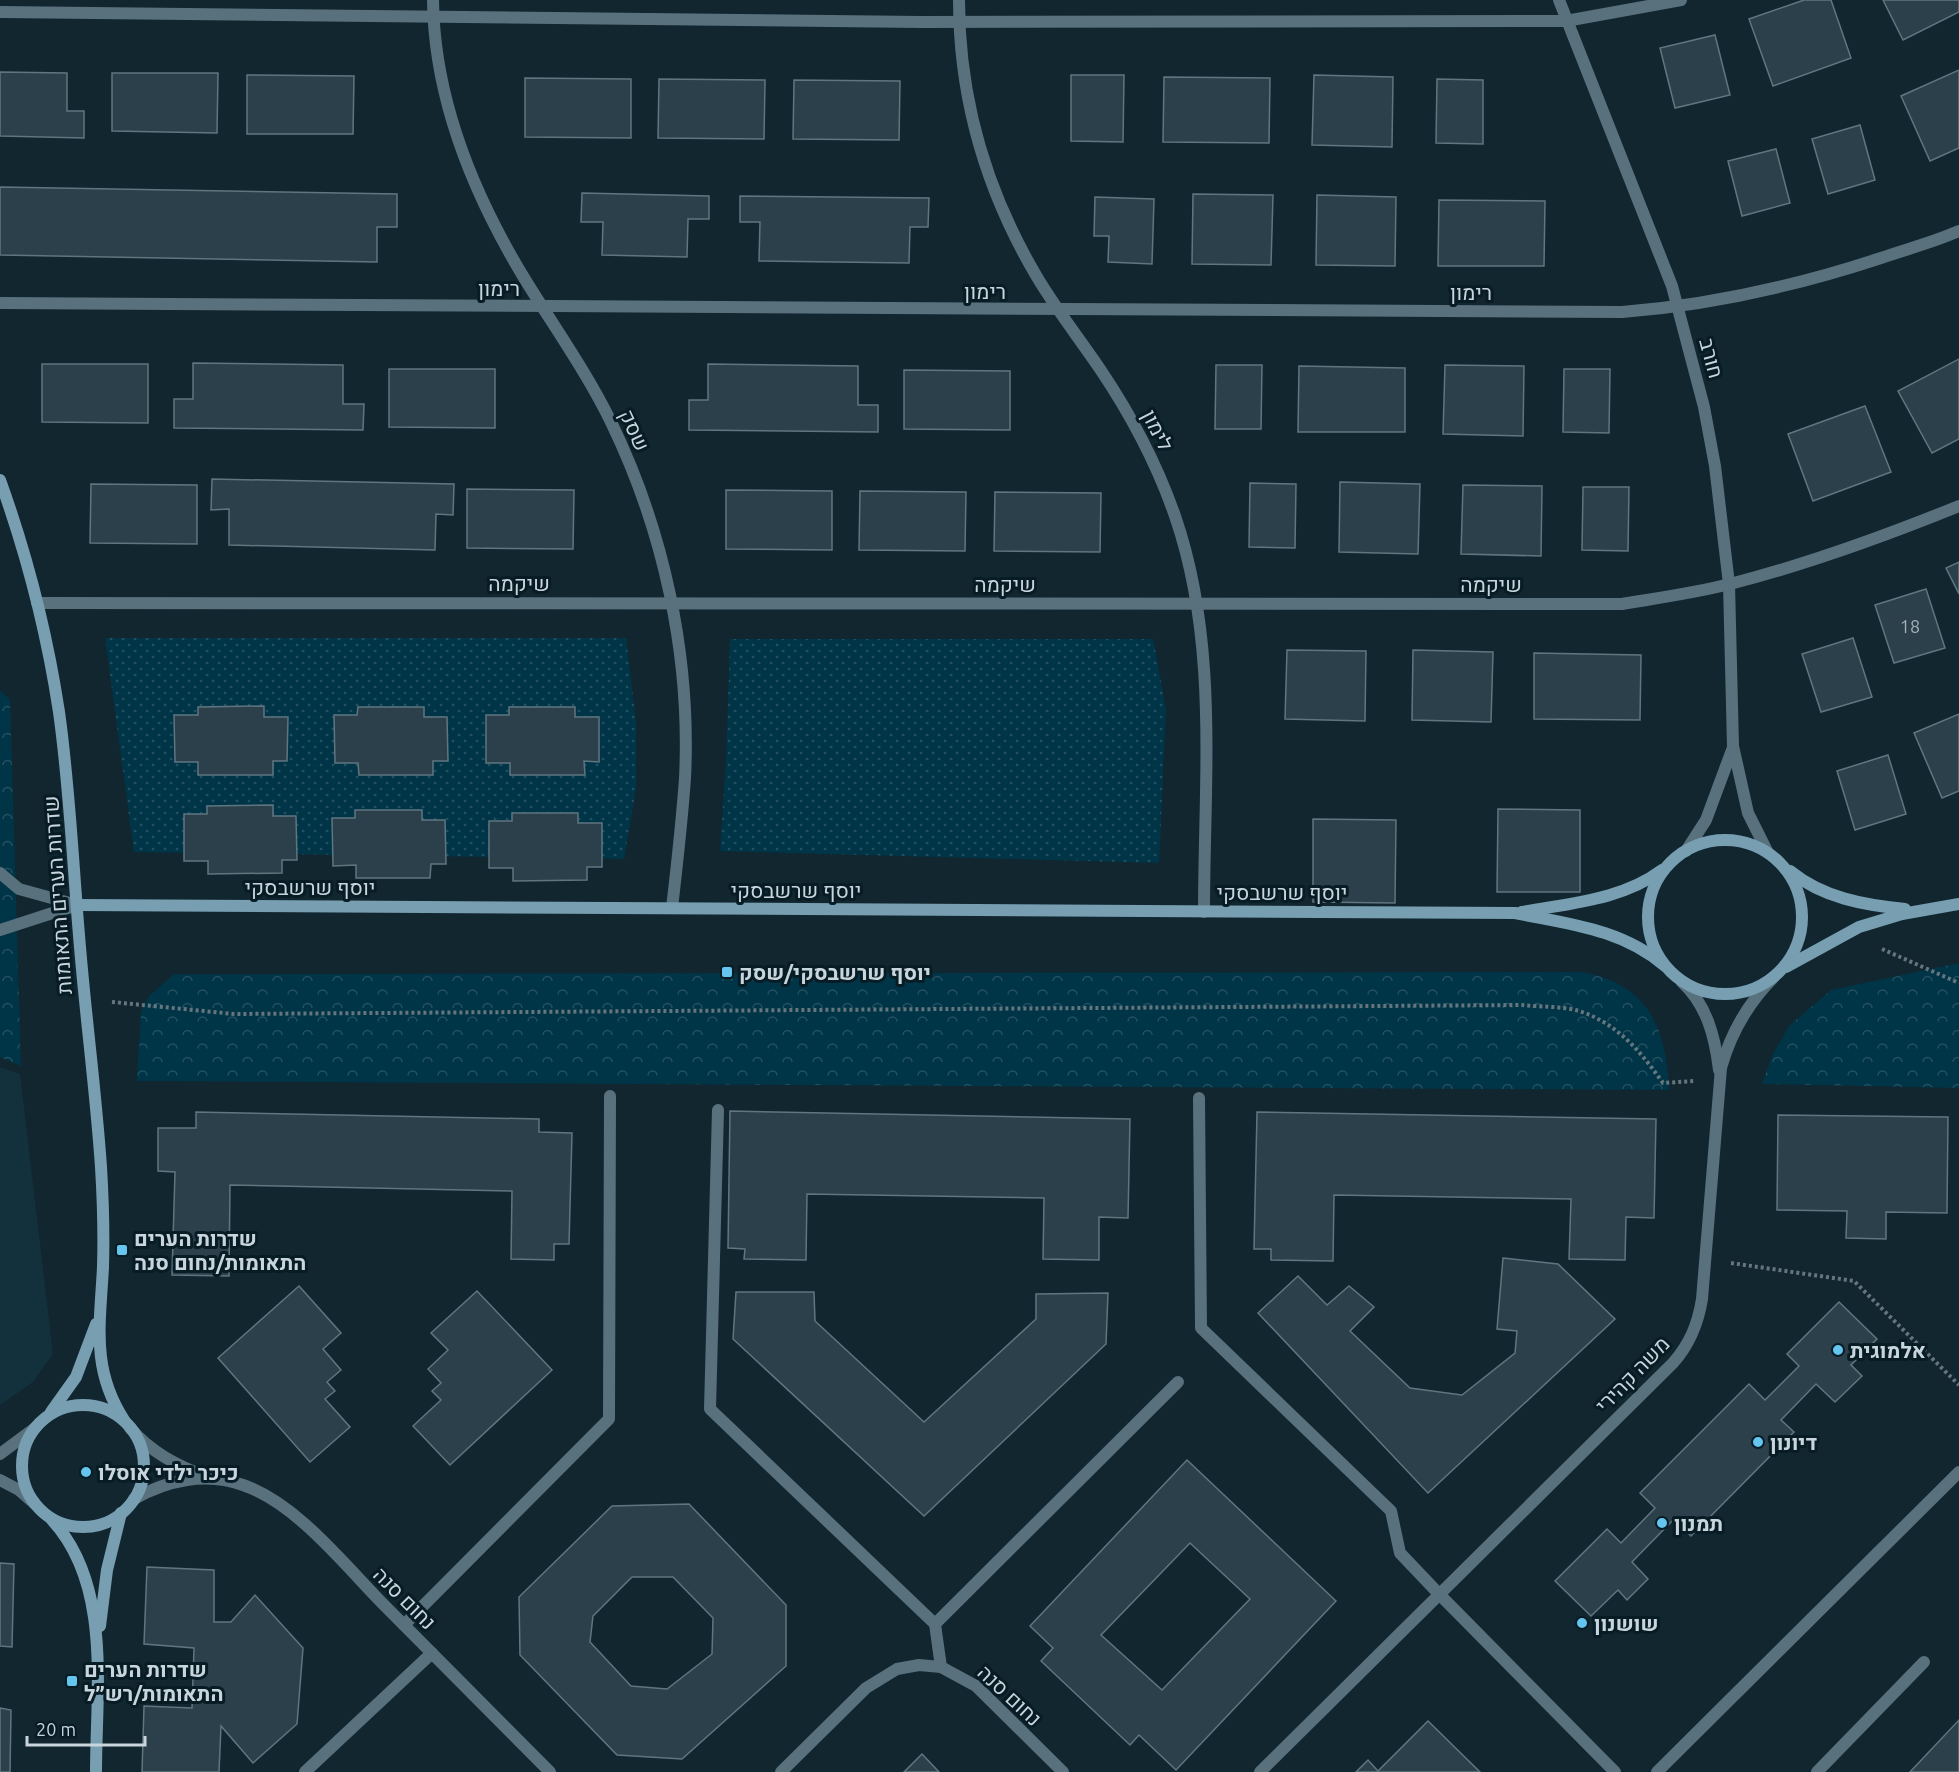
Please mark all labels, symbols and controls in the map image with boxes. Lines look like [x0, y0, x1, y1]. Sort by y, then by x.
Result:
street label: רימון [478, 276, 520, 300]
street label: רימון [964, 279, 1006, 303]
street label: רימון [1450, 280, 1492, 304]
street label: חורב [1695, 335, 1729, 381]
street label: שסק [615, 405, 655, 455]
street label: לימון [1138, 406, 1178, 455]
street label: שיקמה [488, 571, 550, 595]
street label: שיקמה [974, 572, 1036, 596]
street label: שיקמה [1460, 572, 1522, 596]
house number: 18 [1900, 616, 1920, 636]
street label: שדרות הערים התאומות [38, 795, 76, 995]
street label: יוסף שרשבסקי [245, 875, 375, 899]
street label: יוסף שרשבסקי [731, 878, 861, 902]
street label: יוסף שרשבסקי [1217, 880, 1347, 904]
place label: יוסף שרשבסקי/שסק [739, 960, 931, 984]
marker: יוסף שרשבסקי/שסק [720, 965, 734, 979]
place label: שדרות הערים התאומות/נחום סנה [134, 1226, 306, 1274]
marker: שדרות הערים התאומות/נחום סנה [115, 1243, 129, 1257]
street label: משה קהירי [1590, 1331, 1674, 1417]
place label: אלמוגית [1850, 1338, 1926, 1362]
marker: אלמוגית [1831, 1343, 1845, 1357]
place label: דיונון [1770, 1430, 1817, 1454]
marker: דיונון [1751, 1435, 1765, 1449]
place label: כיכר ילדי אוסלו [98, 1460, 238, 1484]
marker: כיכר ילדי אוסלו [79, 1465, 93, 1479]
place label: תמנון [1674, 1511, 1723, 1535]
marker: תמנון [1655, 1516, 1669, 1530]
street label: נחום סנה [369, 1562, 441, 1634]
place label: שושנון [1594, 1611, 1658, 1635]
marker: שושנון [1575, 1616, 1589, 1630]
place label: שדרות הערים התאומות/רש״ל [84, 1657, 223, 1705]
street label: נחום סנה [973, 1660, 1047, 1730]
marker: שדרות הערים התאומות/רש״ל [65, 1674, 79, 1688]
scale bar [27, 1709, 146, 1747]
text: 20 m [36, 1719, 76, 1739]

